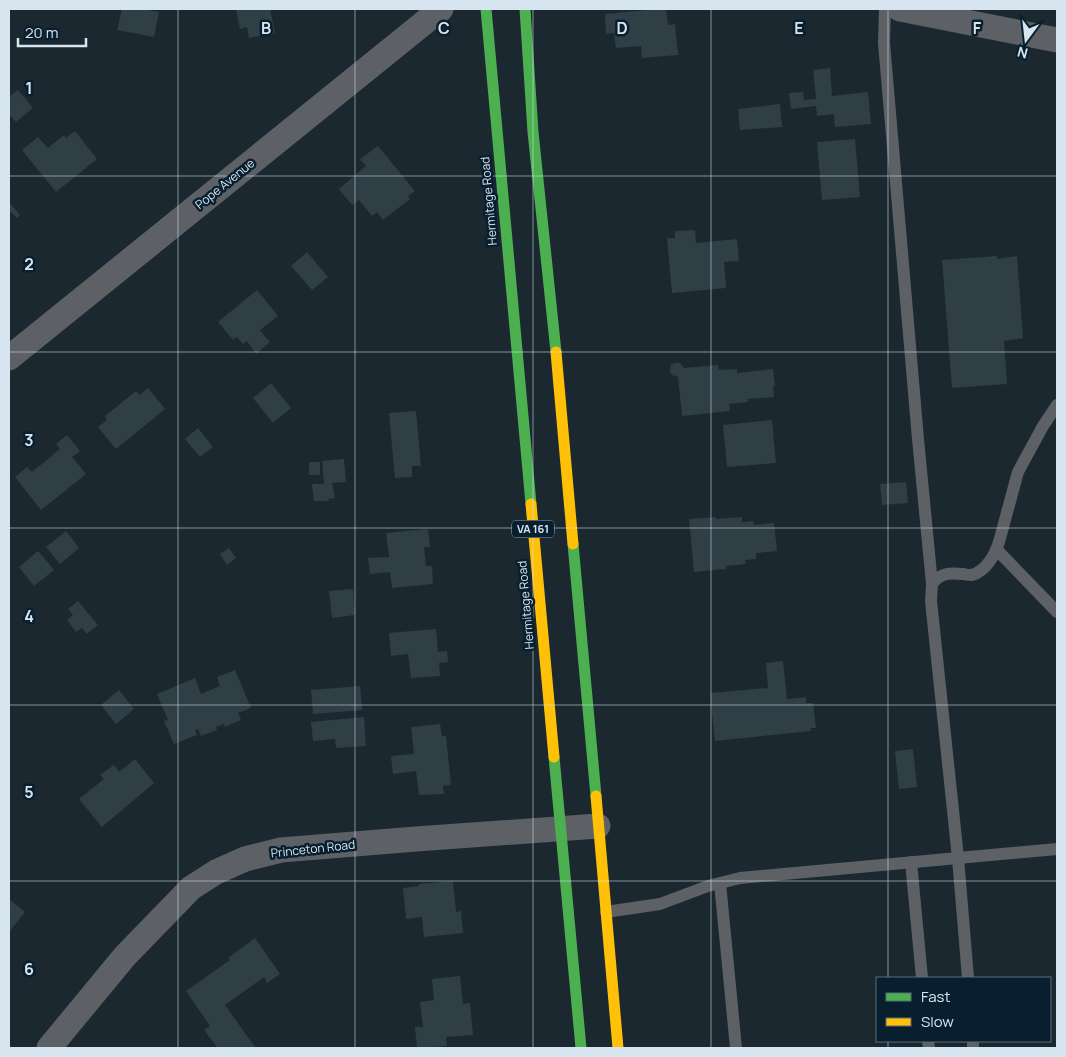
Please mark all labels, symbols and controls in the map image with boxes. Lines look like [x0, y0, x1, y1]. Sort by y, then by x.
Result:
scale bar [18, 15, 85, 47]
north arrow [1001, 15, 1051, 65]
text: B [261, 17, 271, 39]
text: C [438, 17, 450, 39]
text: D [616, 17, 628, 39]
text: E [794, 17, 804, 39]
text: F [973, 17, 982, 39]
text: 20 m [25, 22, 58, 43]
text: N [1015, 43, 1030, 64]
text: 1 [25, 77, 33, 99]
street label: Pope Avenue [191, 154, 258, 213]
street label: Hermitage Road [476, 156, 501, 246]
text: 2 [24, 253, 34, 275]
text: 3 [24, 429, 34, 451]
road number: VA 161 [512, 520, 554, 538]
street label: Hermitage Road [513, 560, 538, 650]
text: 4 [24, 605, 34, 627]
text: 5 [24, 781, 34, 803]
street label: Princeton Road [270, 836, 356, 861]
text: 6 [24, 958, 34, 980]
legend [876, 977, 1051, 1042]
text: Fast [921, 986, 950, 1007]
text: Slow [921, 1011, 954, 1032]

